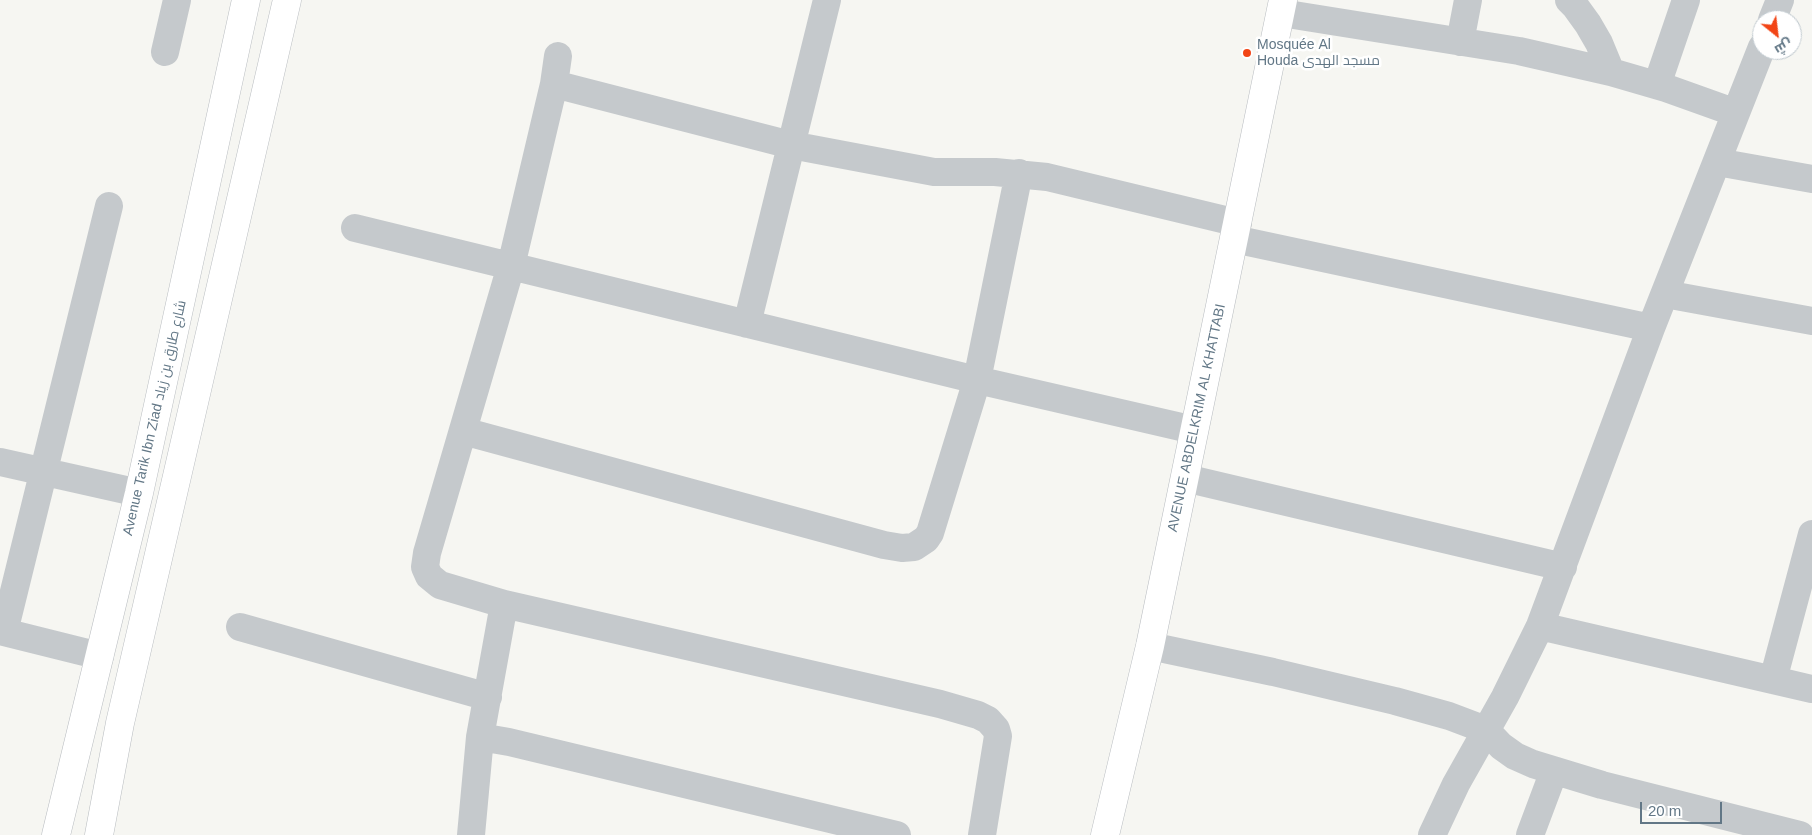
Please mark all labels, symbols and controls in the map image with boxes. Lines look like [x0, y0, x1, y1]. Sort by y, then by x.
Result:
north arrow [1752, 10, 1802, 60]
text: ش [1772, 36, 1796, 59]
place label: Mosquée Al Houda مسجد الهدى [1257, 37, 1380, 70]
marker: Mosquée Al Houda مسجد الهدى [1241, 47, 1253, 59]
street label: Avenue Tarik Ibn Ziad شارع طارق بن زياد [120, 299, 190, 537]
street label: AVENUE ABDELKRIM AL KHATTABI [1165, 302, 1229, 534]
scale bar [1642, 792, 1724, 824]
text: 20 m [1648, 802, 1681, 819]

